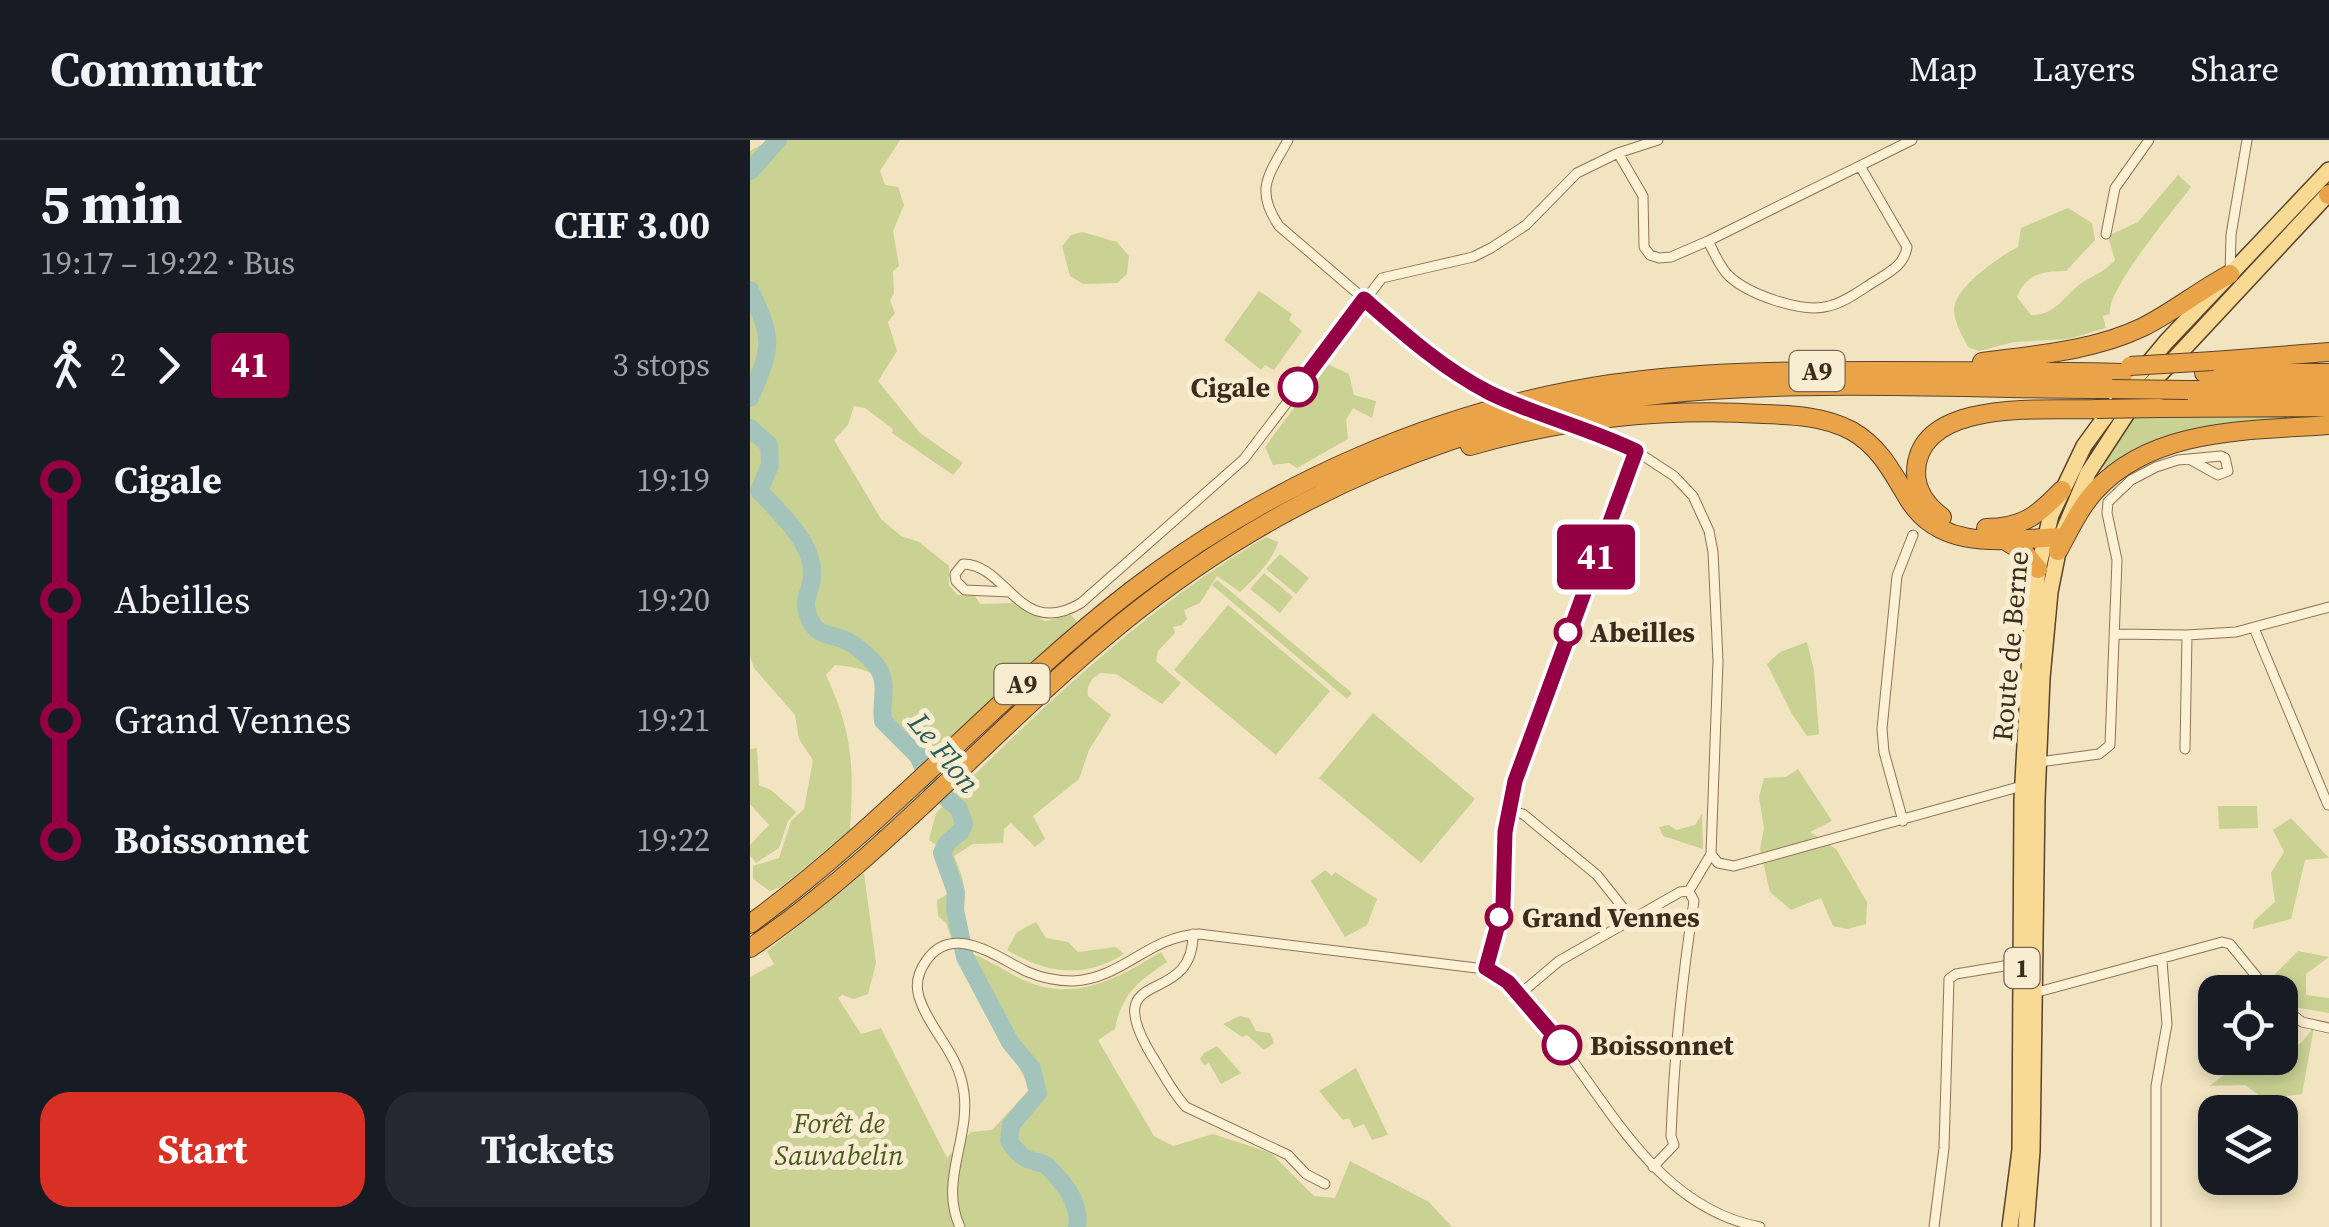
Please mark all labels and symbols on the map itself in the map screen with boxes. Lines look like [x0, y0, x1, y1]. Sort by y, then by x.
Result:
road number: A9 [1790, 351, 1844, 391]
place label: Cigale [1190, 368, 1270, 406]
marker: Cigale [1279, 368, 1317, 406]
line badge: 41 [1551, 524, 1641, 590]
street label: Route de Berne [1983, 549, 2037, 743]
place label: Abeilles [1590, 613, 1695, 651]
marker: Abeilles [1555, 619, 1581, 645]
road number: A9 [994, 664, 1050, 704]
water label: Le Flon [899, 703, 990, 802]
place label: Grand Vennes [1522, 898, 1700, 936]
marker: Grand Vennes [1486, 904, 1512, 930]
road number: 1 [2004, 948, 2040, 988]
marker: Boissonnet [1543, 1026, 1581, 1064]
place label: Boissonnet [1590, 1026, 1734, 1064]
park label: Forêt de Sauvabelin [774, 1104, 904, 1174]

